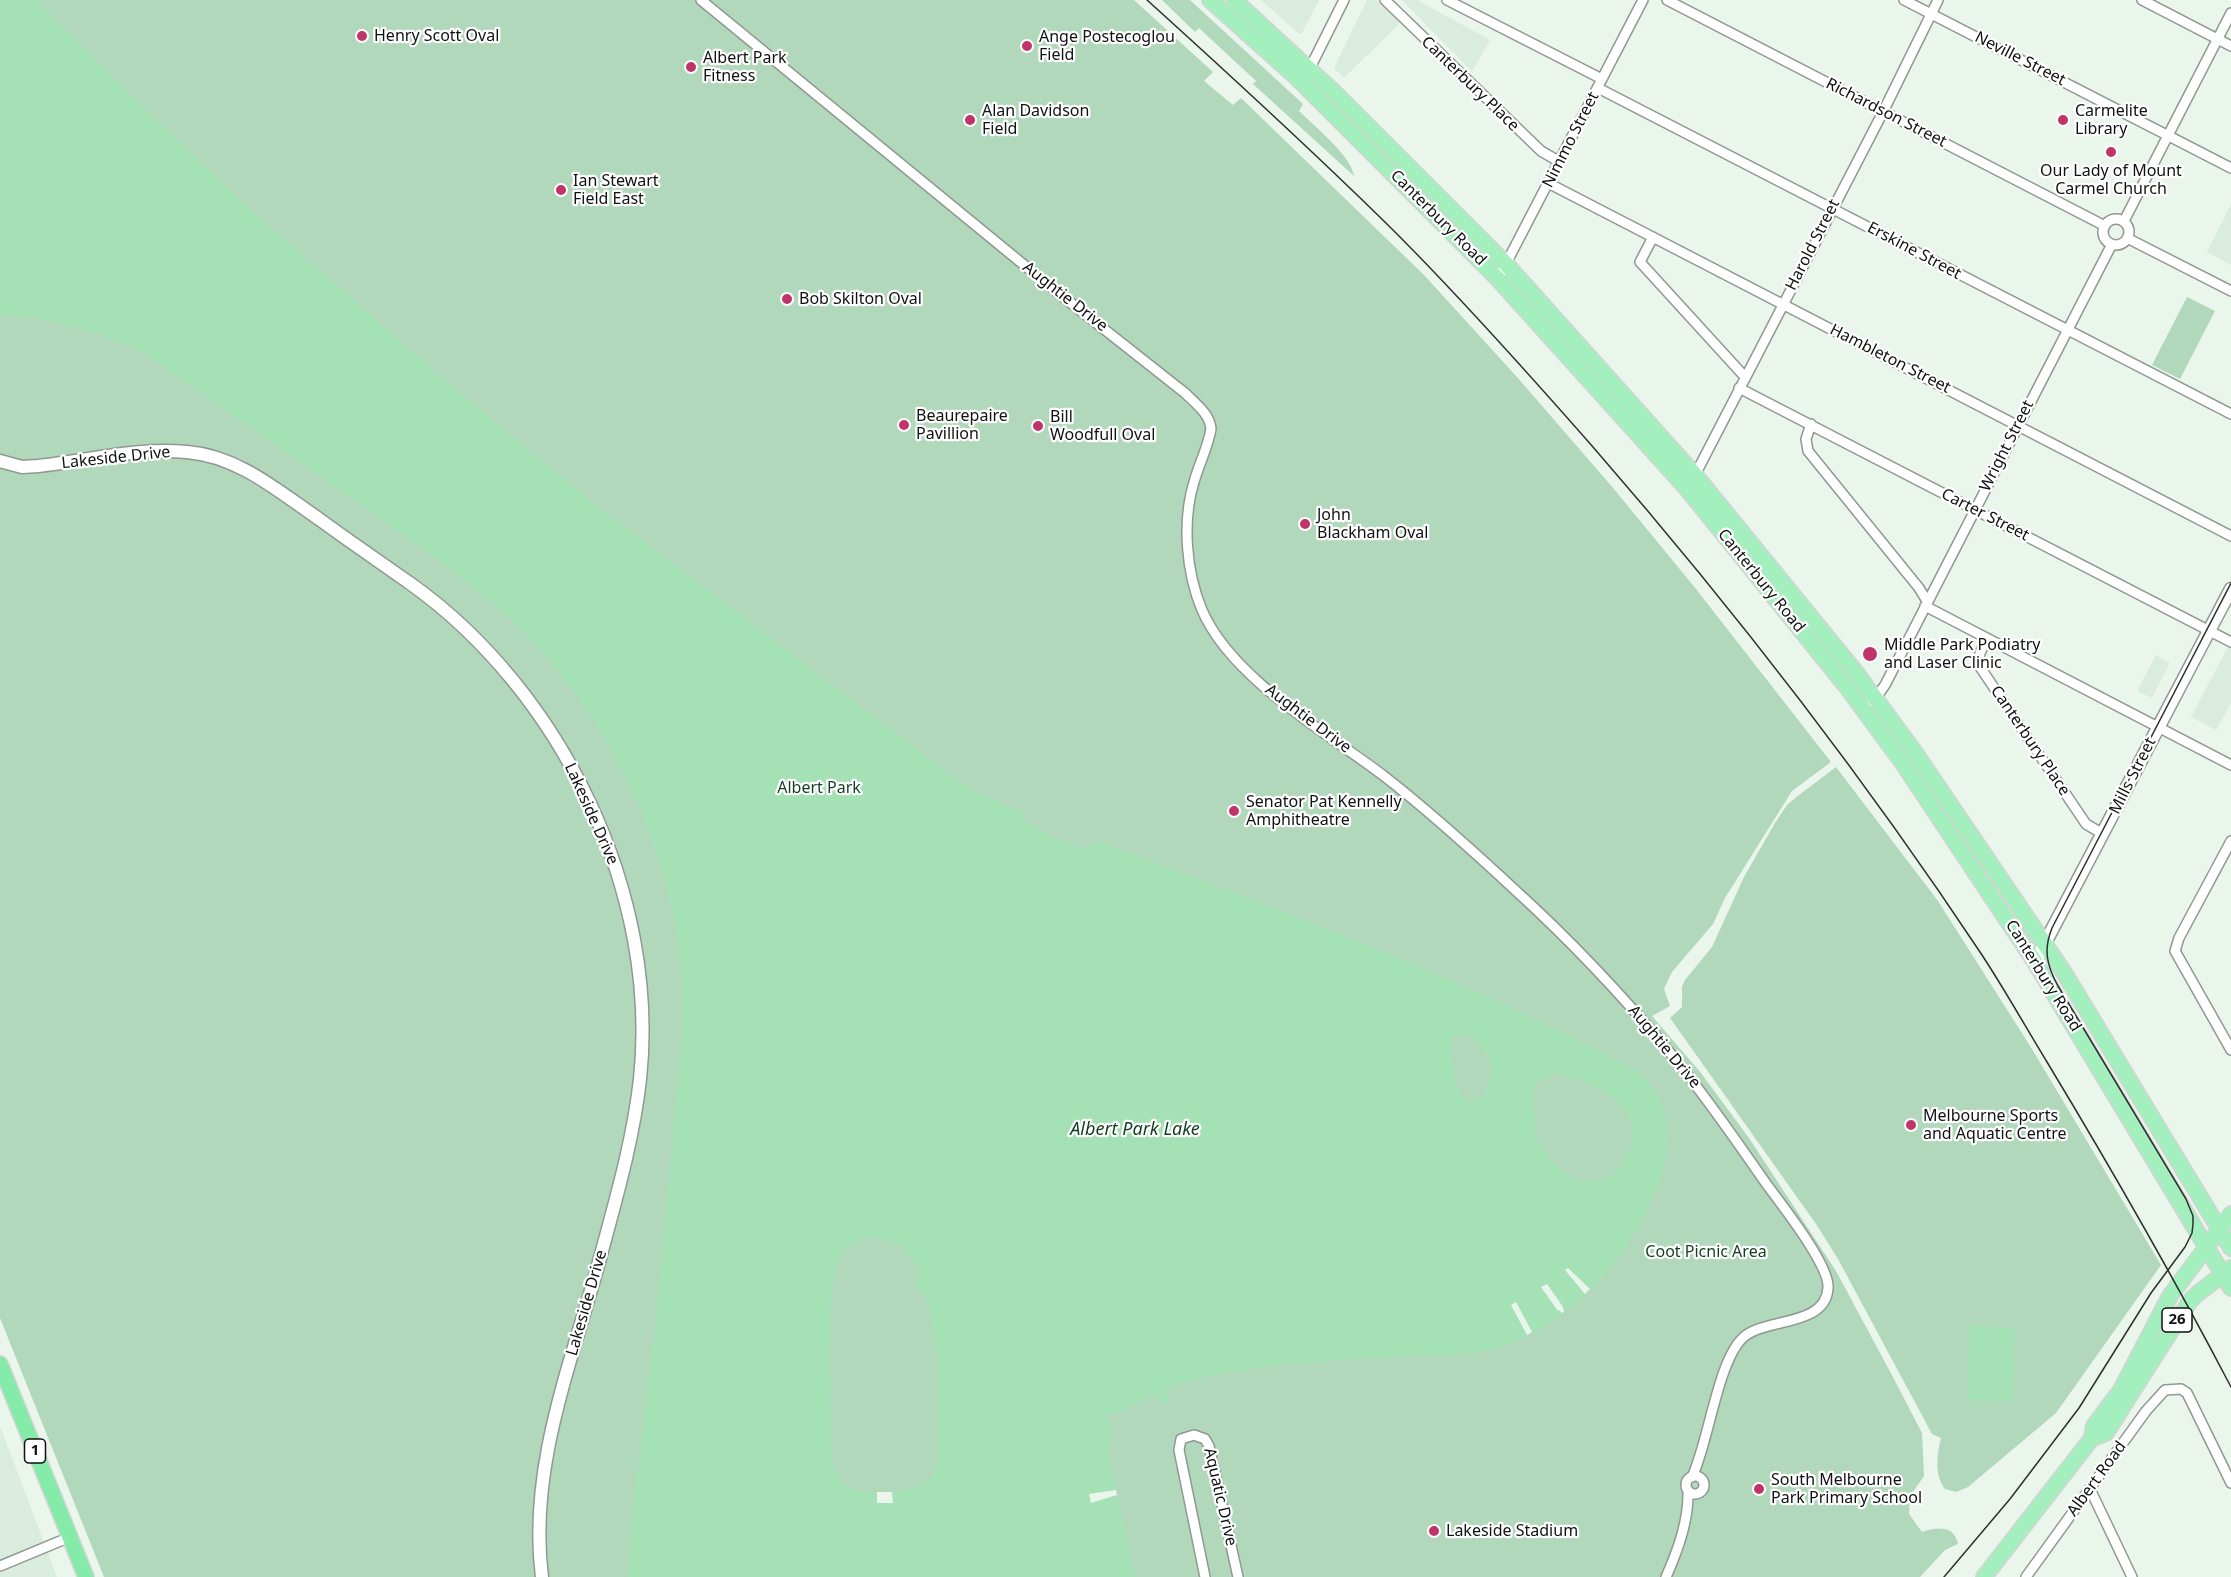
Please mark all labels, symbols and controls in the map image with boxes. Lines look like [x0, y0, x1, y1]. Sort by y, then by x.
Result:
place label: Henry Scott Oval [374, 26, 499, 46]
place label: Ange Postecoglou Field [1039, 27, 1175, 65]
street label: Neville Street [1971, 28, 2069, 90]
marker: Henry Scott Oval [355, 29, 369, 43]
street label: Canterbury Place [1417, 32, 1523, 136]
marker: Ange Postecoglou Field [1020, 39, 1034, 53]
place label: Albert Park Fitness [703, 48, 787, 86]
marker: Albert Park Fitness [684, 60, 698, 74]
street label: Richardson Street [1822, 74, 1950, 152]
street label: Nimmo Street [1539, 89, 1603, 191]
place label: Alan Davidson Field [982, 101, 1089, 139]
place label: Carmelite Library [2075, 101, 2148, 139]
marker: Alan Davidson Field [963, 113, 977, 127]
marker: Carmelite Library [2056, 113, 2070, 127]
marker: Our Lady of Mount Carmel Church [2104, 145, 2118, 159]
place label: Our Lady of Mount Carmel Church [2040, 161, 2182, 199]
street label: Canterbury Road [1386, 166, 1490, 270]
place label: Ian Stewart Field East [573, 171, 659, 209]
marker: Ian Stewart Field East [554, 183, 568, 197]
street label: Harold Street [1782, 196, 1844, 294]
street label: Erskine Street [1864, 218, 1964, 284]
street label: Aughtie Drive [1019, 258, 1111, 336]
place label: Bob Skilton Oval [799, 289, 922, 309]
marker: Bob Skilton Oval [780, 292, 794, 306]
street label: Hambleton Street [1826, 320, 1954, 398]
street label: Wright Street [1976, 397, 2038, 495]
place label: Beaurepaire Pavillion [916, 406, 1008, 444]
place label: Bill Woodfull Oval [1050, 407, 1155, 445]
marker: Beaurepaire Pavillion [897, 418, 911, 432]
marker: Bill Woodfull Oval [1031, 419, 1045, 433]
street label: Lakeside Drive [61, 443, 171, 473]
street label: Carter Street [1938, 485, 2032, 545]
place label: John Blackham Oval [1317, 505, 1428, 543]
marker: John Blackham Oval [1298, 517, 1312, 531]
street label: Canterbury Road [1713, 525, 1809, 637]
place label: Middle Park Podiatry and Laser Clinic [1884, 635, 2040, 673]
marker: Middle Park Podiatry and Laser Clinic [1861, 645, 1879, 663]
street label: Aughtie Drive [1261, 680, 1355, 758]
street label: Canterbury Place [1986, 682, 2074, 800]
street label: Mills Street [2106, 734, 2160, 818]
street label: Lakeside Drive [560, 760, 622, 868]
park label: Albert Park [777, 778, 861, 798]
place label: Senator Pat Kennelly Amphitheatre [1246, 792, 1402, 830]
marker: Senator Pat Kennelly Amphitheatre [1227, 804, 1241, 818]
street label: Canterbury Road [2001, 917, 2085, 1035]
street label: Aughtie Drive [1624, 1002, 1704, 1092]
place label: Melbourne Sports and Aquatic Centre [1923, 1106, 2067, 1144]
marker: Melbourne Sports and Aquatic Centre [1904, 1118, 1918, 1132]
water label: Albert Park Lake [1070, 1119, 1200, 1141]
park label: Coot Picnic Area [1645, 1242, 1767, 1262]
street label: Lakeside Drive [563, 1248, 611, 1358]
road number: 26 [2162, 1308, 2192, 1332]
street label: Albert Road [2063, 1438, 2131, 1520]
road number: 1 [24, 1439, 46, 1463]
street label: Aquatic Drive [1199, 1446, 1241, 1548]
place label: South Melbourne Park Primary School [1771, 1470, 1922, 1508]
marker: South Melbourne Park Primary School [1752, 1482, 1766, 1496]
place label: Lakeside Stadium [1446, 1521, 1578, 1541]
marker: Lakeside Stadium [1427, 1524, 1441, 1538]

